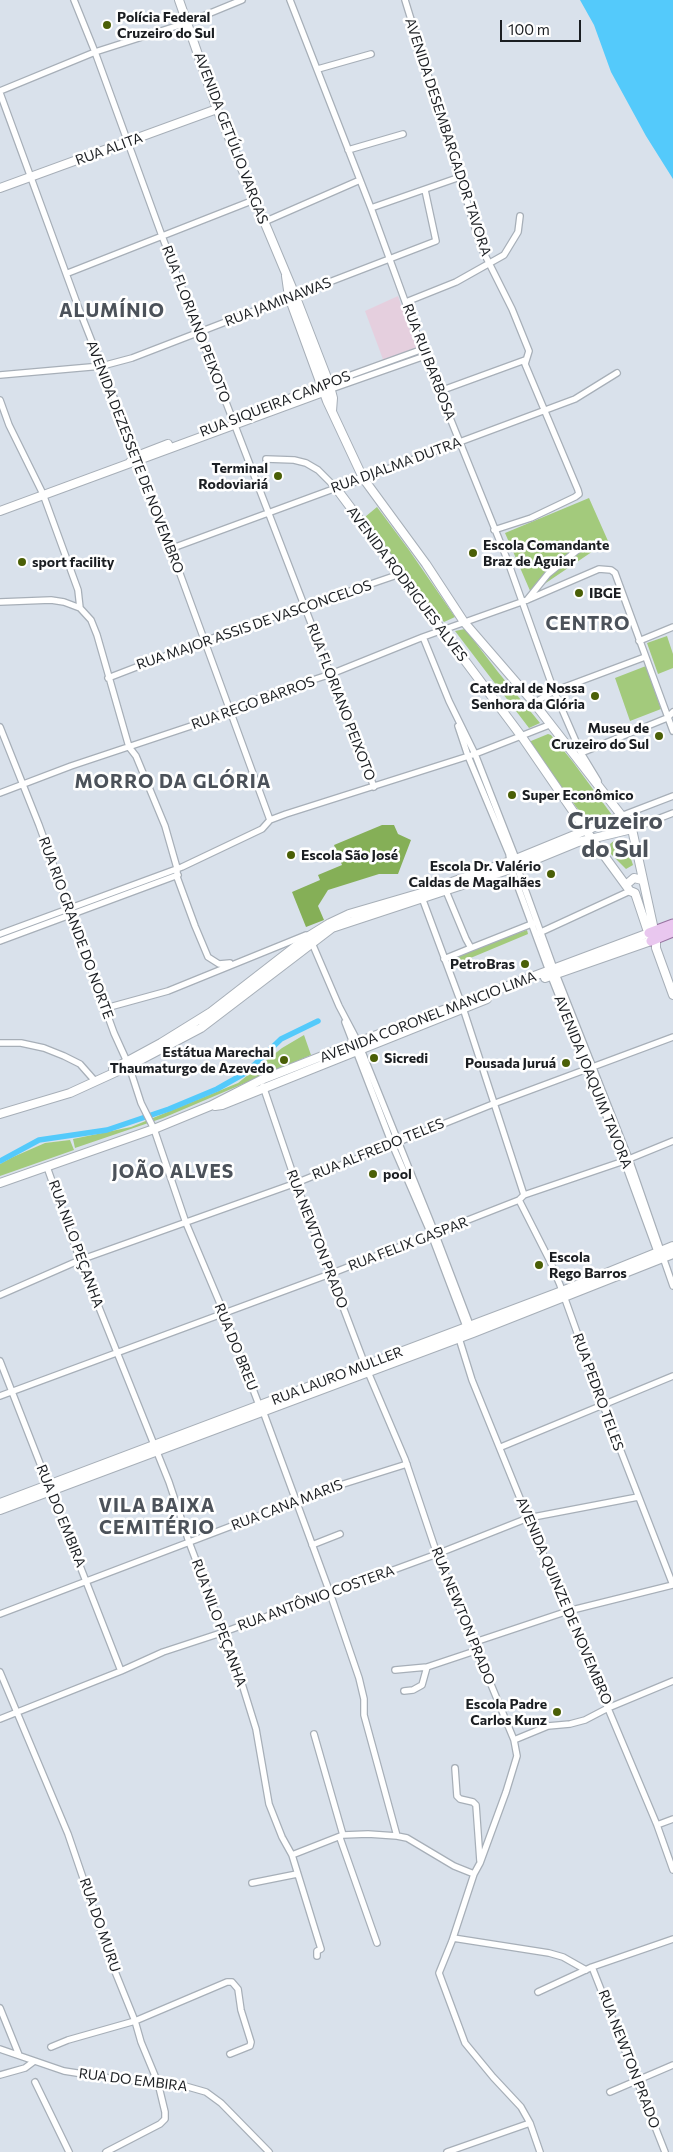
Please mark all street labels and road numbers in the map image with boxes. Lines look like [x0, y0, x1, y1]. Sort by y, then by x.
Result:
street label: AVENIDA DESEMBARGADOR TAVORA [401, 16, 495, 258]
street label: AVENIDA GETÚLIO VARGAS [190, 50, 272, 226]
street label: RUA ALITA [73, 129, 145, 169]
street label: RUA FLORIANO PEIXOTO [158, 243, 234, 405]
street label: RUA JAMINAWAS [222, 274, 334, 330]
street label: RUA RUI BARBOSA [399, 301, 459, 423]
street label: AVENIDA DEZESSETE DE NOVEMBRO [83, 338, 187, 576]
street label: RUA SIQUEIRA CAMPOS [197, 367, 353, 441]
street label: RUA DJALMA DUTRA [328, 434, 464, 496]
street label: AVENIDA RODRIGUES ALVES [343, 503, 471, 665]
street label: RUA MAJOR ASSIS DE VASCONCELOS [134, 577, 374, 673]
street label: RUA FLORIANO PEIXOTO [303, 621, 379, 783]
street label: RUA REGO BARROS [189, 673, 317, 733]
street label: RUA RIO GRANDE DO NORTE [35, 835, 117, 1021]
street label: AVENIDA CORONEL MANCIO LIMA [317, 968, 539, 1066]
street label: AVENIDA JOAQUIM TAVORA [550, 993, 636, 1171]
street label: RUA ALFREDO TELES [310, 1115, 446, 1183]
street label: RUA NEWTON PRADO [283, 1167, 351, 1311]
street label: RUA NILO PEÇANHA [45, 1178, 107, 1310]
street label: RUA FELIX GASPAR [346, 1213, 470, 1275]
street label: RUA DO BREU [211, 1301, 261, 1393]
street label: RUA PEDRO TELES [569, 1331, 627, 1453]
street label: RUA LAURO MULLER [269, 1343, 405, 1409]
street label: RUA DO EMBIRA [33, 1462, 89, 1570]
street label: RUA CANA MARIS [229, 1476, 345, 1534]
street label: AVENIDA QUINZE DE NOVEMBRO [513, 1495, 615, 1707]
street label: RUA NEWTON PRADO [428, 1545, 498, 1687]
street label: RUA NILO PEÇANHA [188, 1557, 250, 1689]
street label: RUA ANTÔNIO COSTERA [235, 1562, 397, 1634]
street label: RUA DO MURU [76, 1876, 124, 1974]
street label: RUA NEWTON PRADO [595, 1987, 663, 2131]
street label: RUA DO EMBIRA [78, 2065, 188, 2095]

